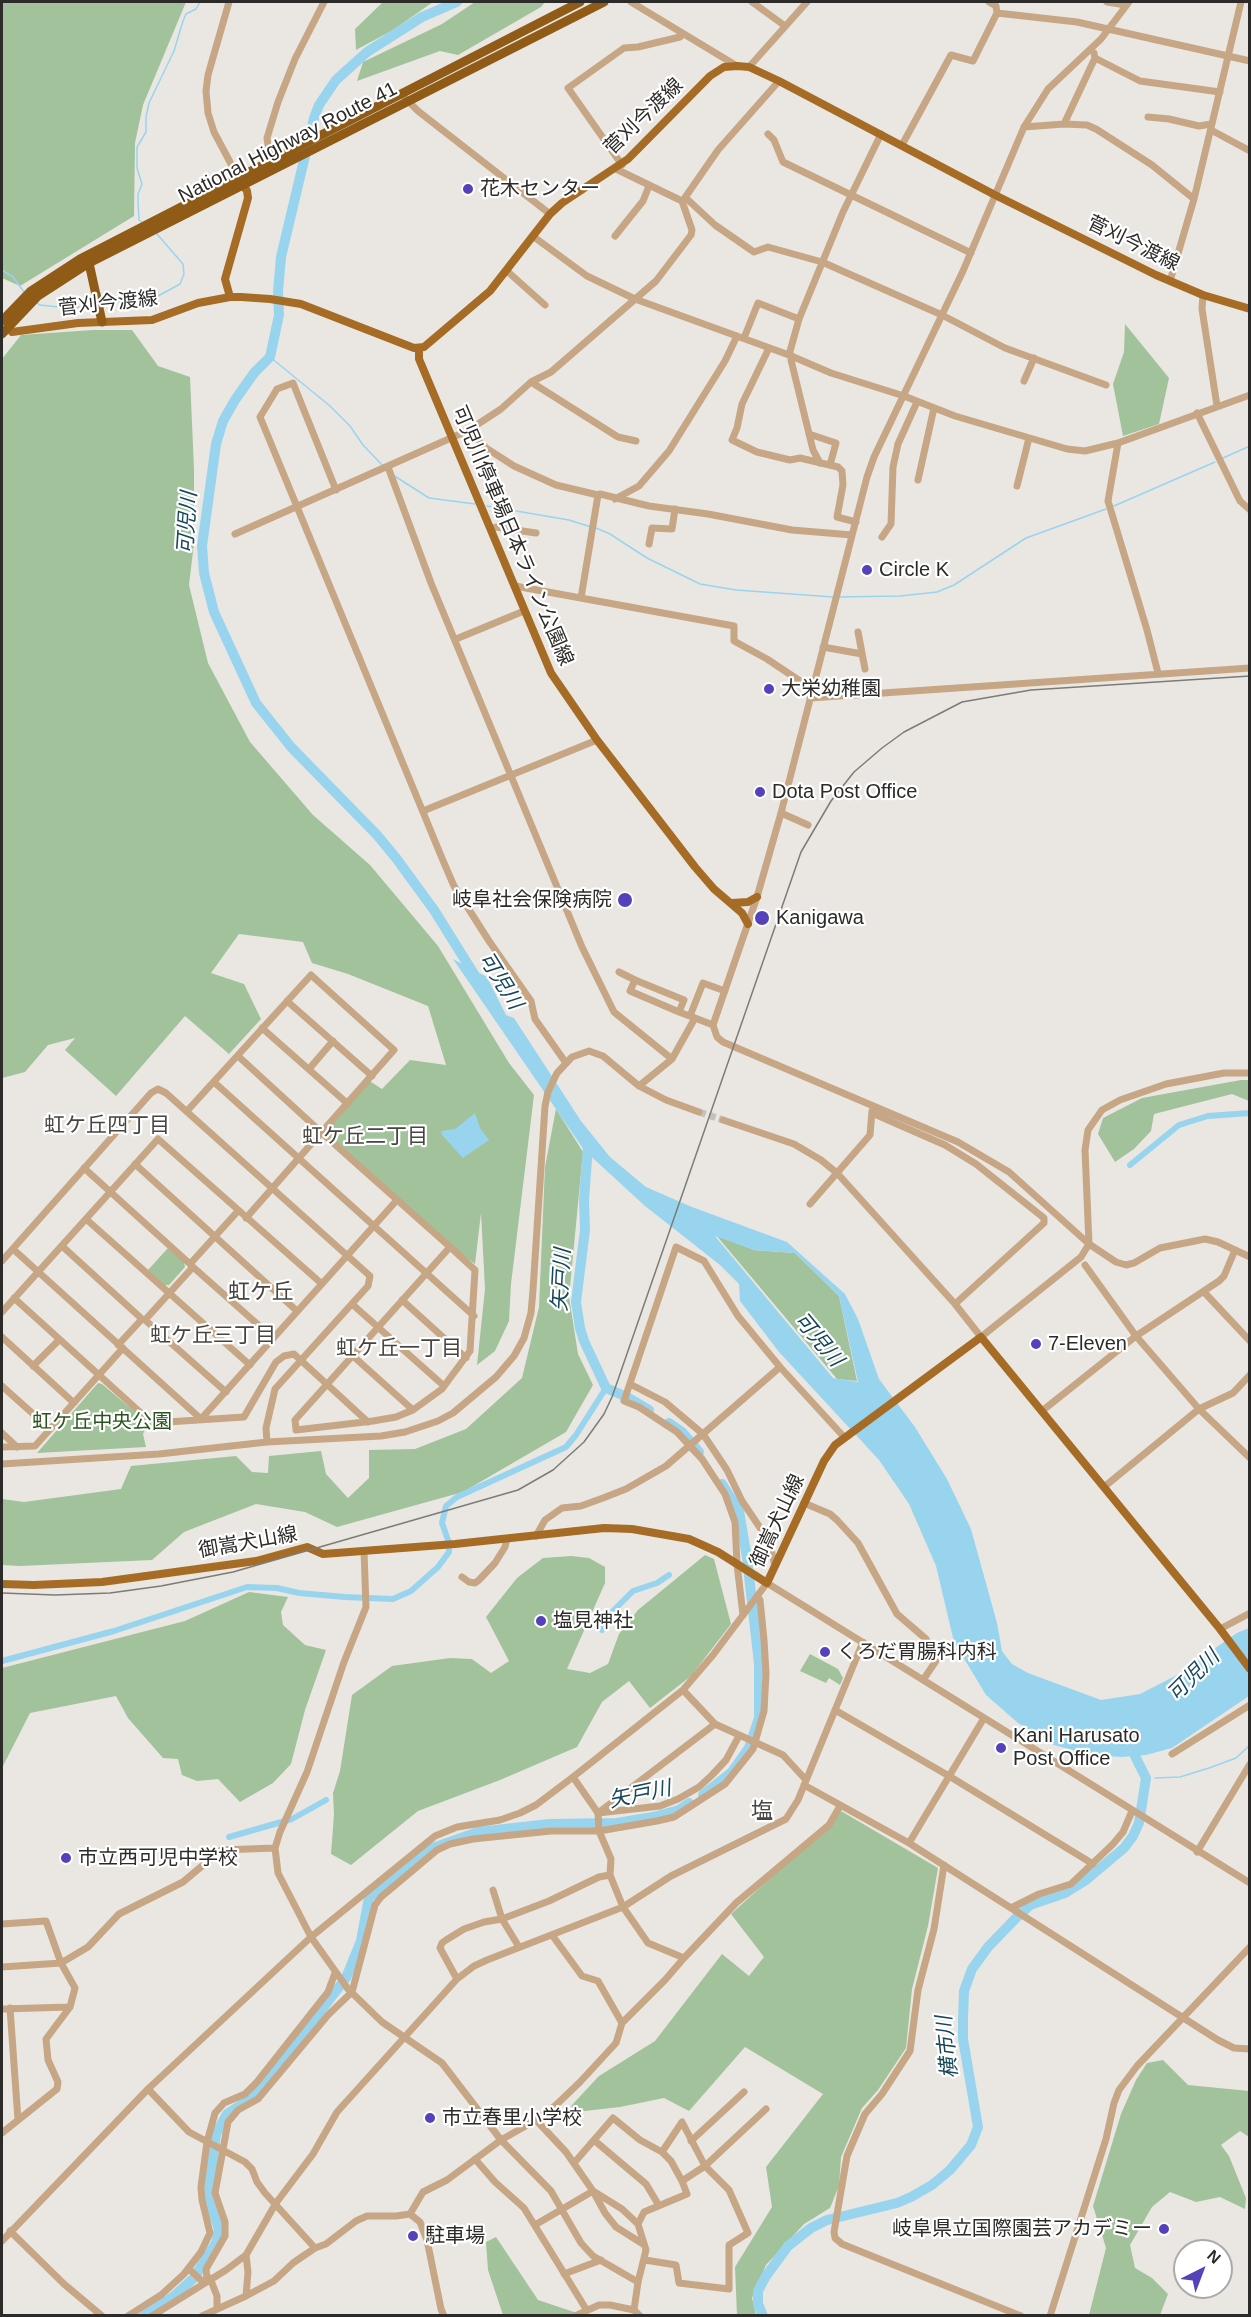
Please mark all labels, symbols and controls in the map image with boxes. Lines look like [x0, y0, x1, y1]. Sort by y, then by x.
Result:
street label: 菅刈今渡線 [600, 74, 688, 160]
street label: National Highway Route 41 [175, 77, 401, 209]
place label: 花木センター [480, 177, 600, 201]
marker: 花木センター [461, 182, 475, 196]
street label: 菅刈今渡線 [1083, 211, 1183, 277]
street label: 菅刈今渡線 [57, 287, 159, 321]
street label: 可児川停車場日本ライン公園線 [446, 402, 578, 670]
water label: 可児川 [173, 491, 203, 555]
place label: Circle K [879, 558, 949, 582]
marker: Circle K [860, 563, 874, 577]
place label: 大栄幼稚園 [781, 677, 881, 701]
marker: 大栄幼稚園 [762, 682, 776, 696]
place label: Dota Post Office [772, 780, 917, 804]
marker: Dota Post Office [753, 785, 767, 799]
place label: 岐阜社会保険病院 [452, 888, 612, 912]
marker: 岐阜社会保険病院 [616, 891, 634, 909]
place label: Kanigawa [776, 906, 864, 930]
marker: Kanigawa [753, 909, 771, 927]
water label: 可児川 [473, 948, 527, 1014]
district label: 虹ケ丘四丁目 [44, 1113, 170, 1139]
district label: 虹ケ丘二丁目 [302, 1124, 428, 1150]
water label: 矢戸川 [548, 1248, 576, 1312]
district label: 虹ケ丘 [228, 1280, 294, 1306]
water label: 可児川 [788, 1308, 848, 1372]
district label: 虹ケ丘三丁目 [150, 1323, 276, 1349]
place label: 7-Eleven [1048, 1332, 1127, 1356]
district label: 虹ケ丘一丁目 [336, 1336, 462, 1362]
marker: 7-Eleven [1029, 1337, 1043, 1351]
park label: 虹ケ丘中央公園 [32, 1410, 172, 1434]
street label: 御嵩犬山線 [746, 1471, 810, 1571]
street label: 御嵩犬山線 [197, 1522, 299, 1564]
place label: 塩見神社 [553, 1609, 633, 1633]
marker: 塩見神社 [534, 1614, 548, 1628]
place label: くろだ胃腸科内科 [837, 1640, 997, 1664]
marker: くろだ胃腸科内科 [818, 1645, 832, 1659]
water label: 可児川 [1163, 1645, 1225, 1707]
place label: Kani Harusato Post Office [1013, 1724, 1140, 1771]
marker: Kani Harusato Post Office [994, 1741, 1008, 1755]
water label: 矢戸川 [607, 1776, 673, 1814]
district label: 塩 [751, 1799, 773, 1825]
place label: 市立西可児中学校 [78, 1846, 238, 1870]
marker: 市立西可児中学校 [59, 1851, 73, 1865]
water label: 横市川 [932, 2014, 964, 2080]
place label: 市立春里小学校 [442, 2106, 582, 2130]
marker: 市立春里小学校 [423, 2111, 437, 2125]
place label: 岐阜県立国際園芸アカデミー [892, 2217, 1152, 2241]
marker: 岐阜県立国際園芸アカデミー [1157, 2222, 1171, 2236]
place label: 駐車場 [425, 2224, 485, 2248]
marker: 駐車場 [406, 2229, 420, 2243]
north arrow [1173, 2239, 1233, 2299]
text: N [1204, 2247, 1224, 2267]

